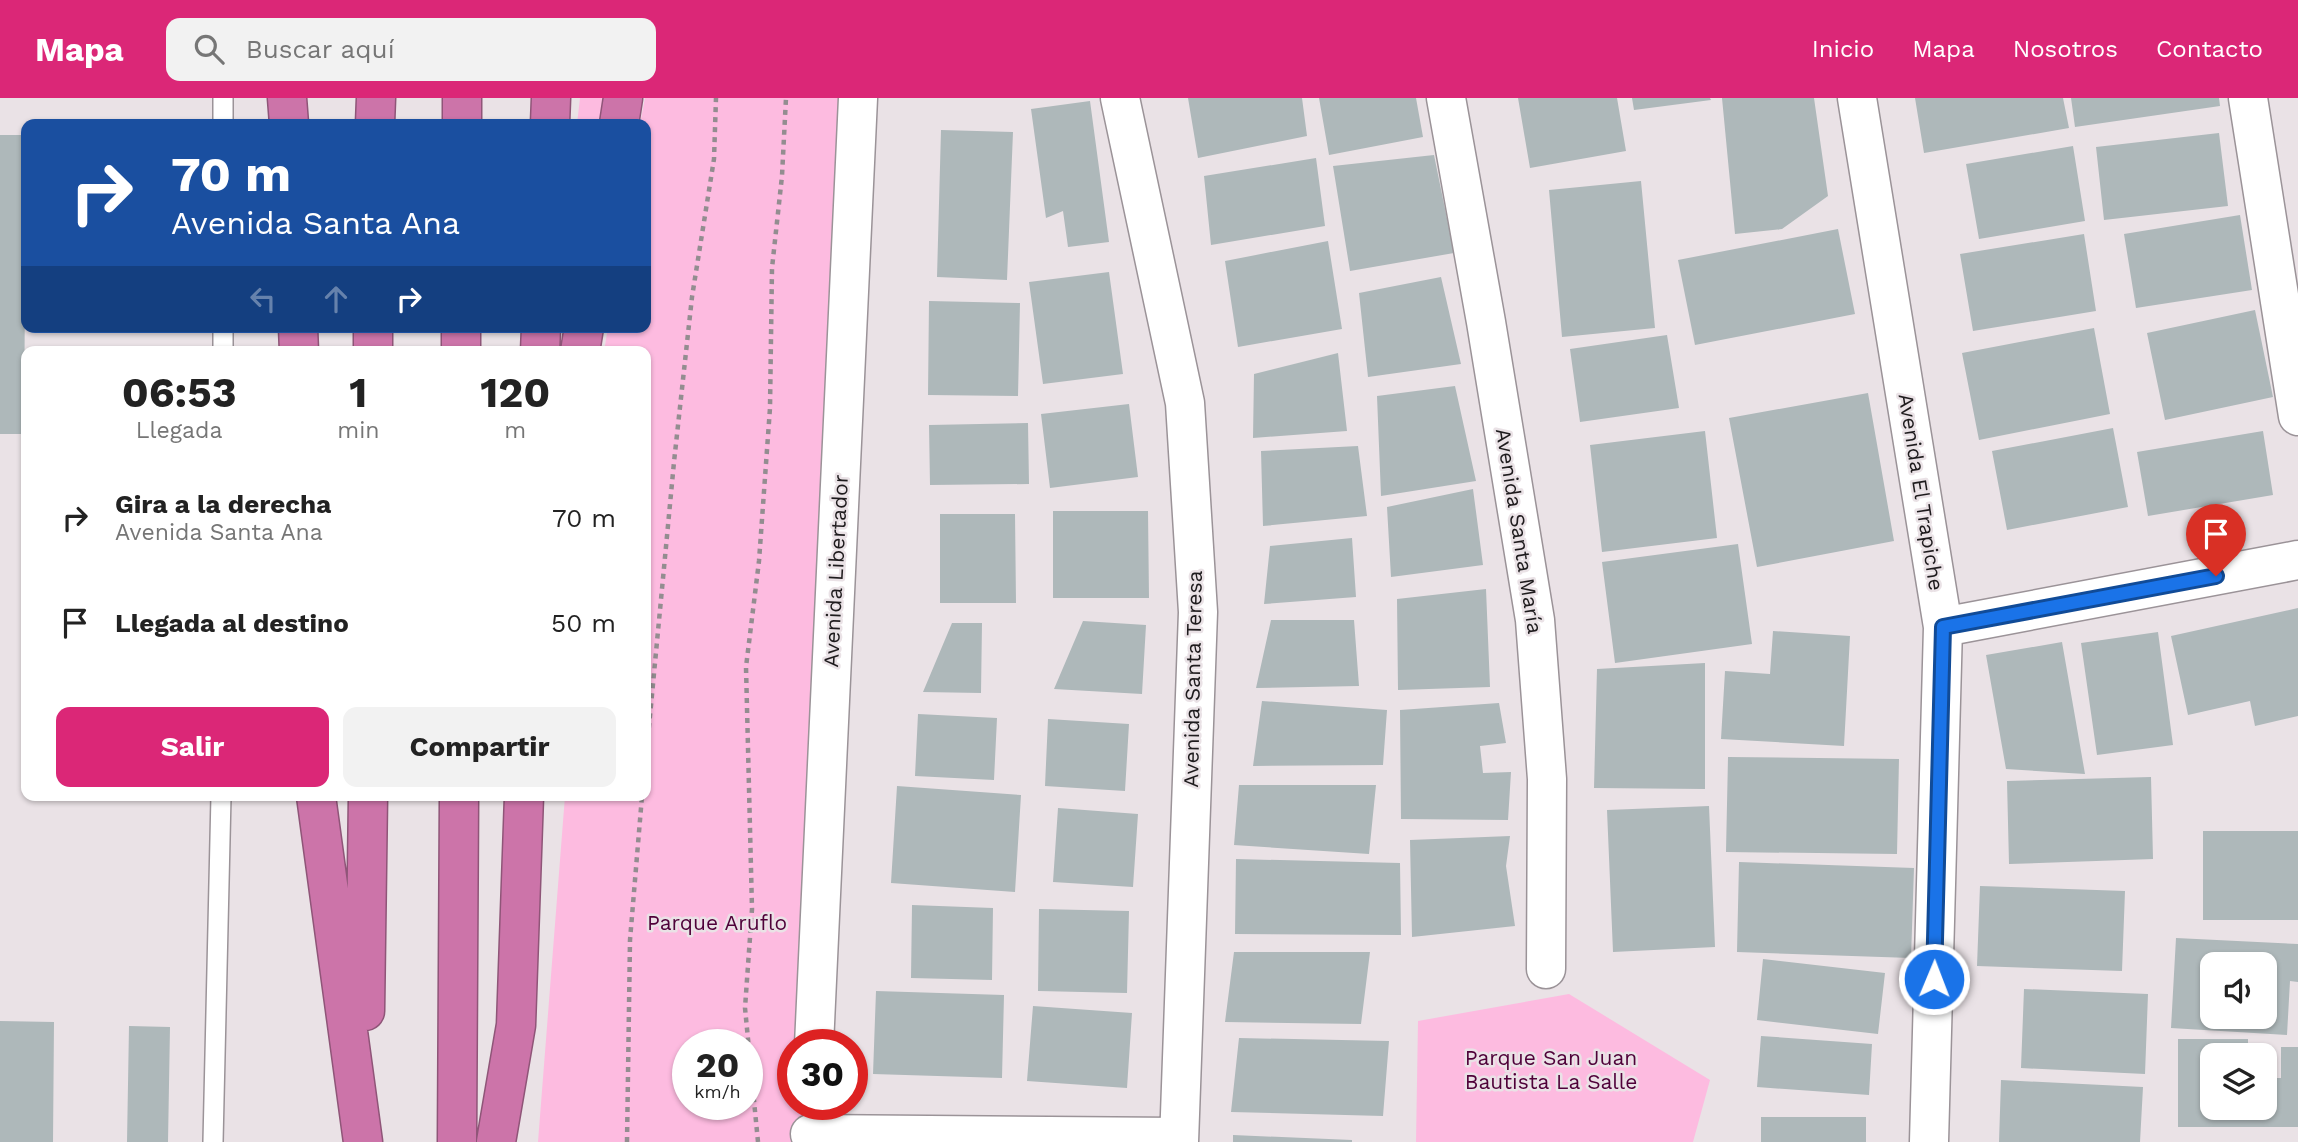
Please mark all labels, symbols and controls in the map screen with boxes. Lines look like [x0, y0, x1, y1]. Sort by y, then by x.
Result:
search box [166, 18, 656, 81]
text: Mapa [35, 30, 124, 69]
icon: search [190, 30, 228, 68]
text: Buscar aquí [246, 34, 395, 64]
text: Inicio [1812, 35, 1874, 63]
text: Mapa [1912, 35, 1975, 63]
text: Nosotros [2013, 35, 2118, 63]
text: Contacto [2156, 35, 2263, 63]
text: 70 m [171, 145, 291, 203]
icon: right [56, 147, 147, 238]
text: Avenida Santa Ana [171, 204, 460, 242]
icon: left [244, 280, 282, 318]
icon: ahead [317, 280, 355, 318]
icon: right [390, 280, 428, 318]
text: 06:53 [122, 368, 237, 417]
text: 1 [349, 368, 367, 417]
text: 120 [480, 368, 550, 417]
street label: Avenida El Trapiche [1894, 392, 1949, 592]
text: Llegada [136, 417, 223, 444]
text: min [337, 417, 380, 444]
text: m [504, 417, 526, 444]
street label: Avenida Santa María [1491, 426, 1548, 636]
street label: Avenida Libertador [818, 474, 853, 668]
text: Gira a la derecha [115, 489, 331, 519]
icon: right [56, 499, 94, 537]
text: 70 m [552, 503, 616, 533]
pin [2186, 504, 2246, 576]
icon: arrive [2197, 515, 2235, 553]
text: Avenida Santa Ana [115, 519, 323, 546]
street label: Avenida Santa Teresa [1178, 570, 1207, 788]
icon: arrive [56, 604, 94, 642]
text: Llegada al destino [115, 608, 349, 638]
text: 50 m [551, 608, 616, 638]
button: Salir [56, 707, 329, 787]
button: Compartir [343, 707, 616, 787]
park label: Parque Aruflo [647, 910, 787, 935]
position arrow [1897, 942, 1971, 1016]
map controls [2200, 952, 2277, 1120]
button: sound [2200, 952, 2277, 1029]
speed limit sign: 30 [777, 1029, 868, 1120]
button: layers [2200, 1043, 2277, 1120]
text: 20 [696, 1044, 739, 1086]
park label: Parque San Juan Bautista La Salle [1465, 1045, 1637, 1094]
text: km/h [694, 1081, 741, 1102]

